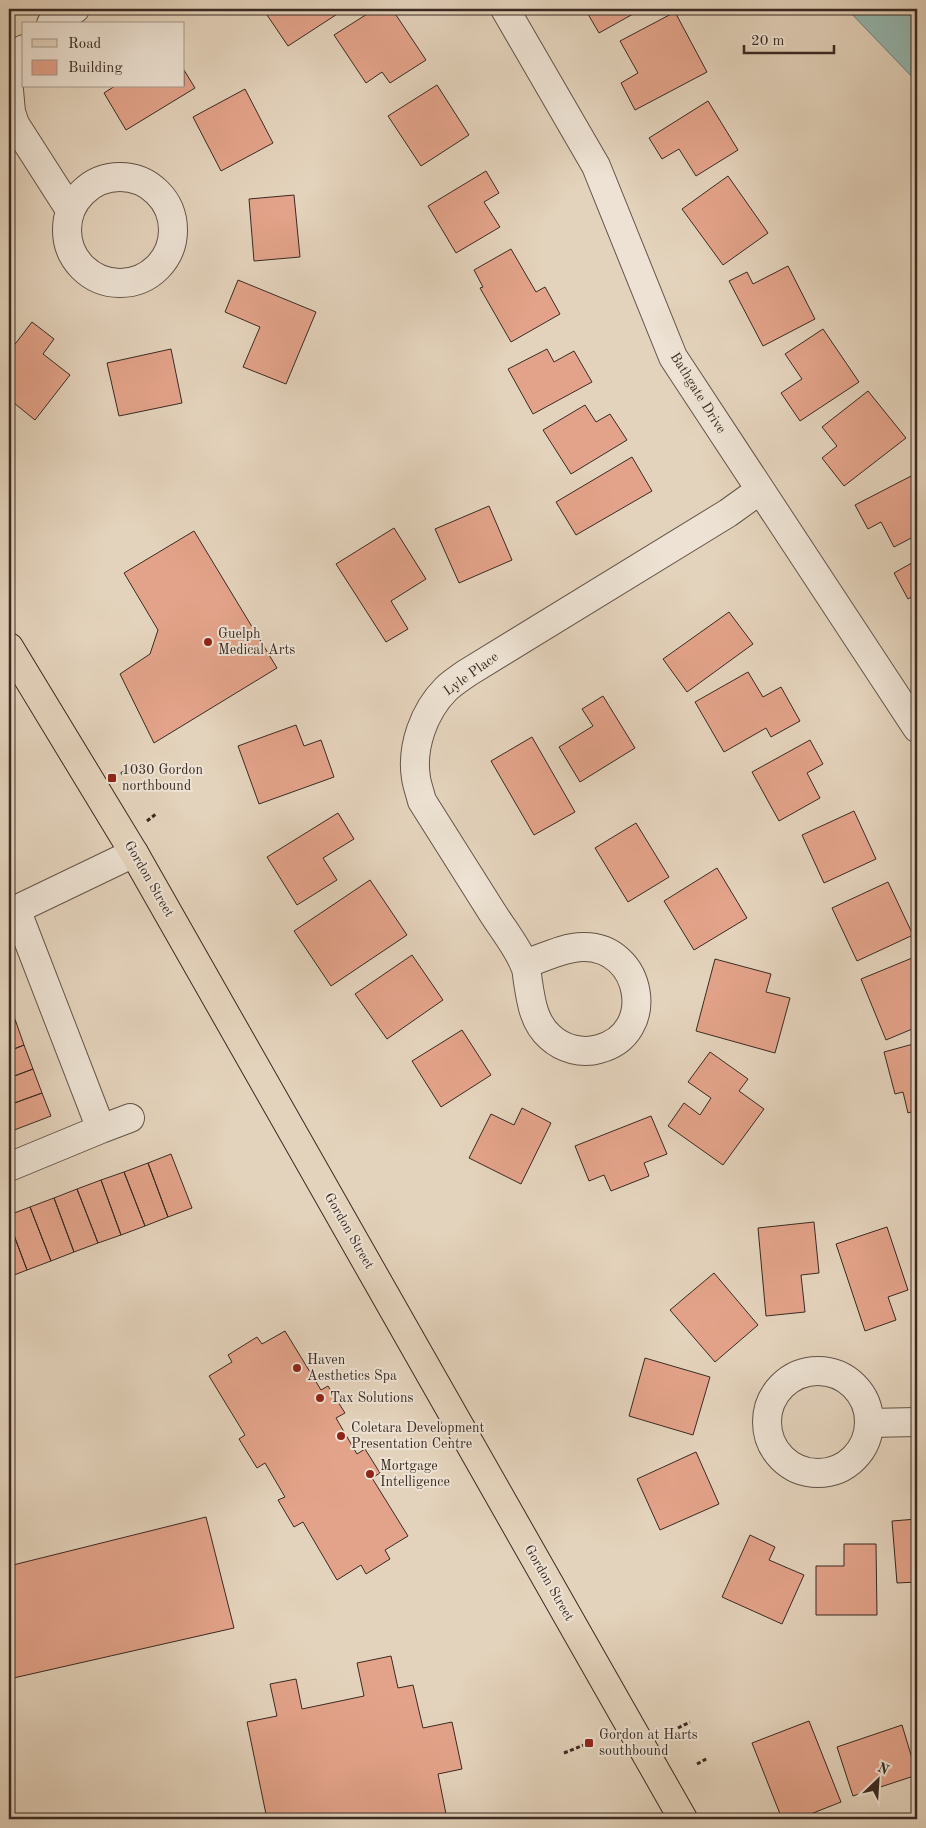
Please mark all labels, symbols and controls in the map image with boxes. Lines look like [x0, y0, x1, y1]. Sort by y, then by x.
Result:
legend [22, 22, 185, 88]
scale bar [744, 22, 834, 54]
text: 20 m [751, 34, 785, 49]
text: Road [68, 37, 102, 52]
text: Building [68, 61, 123, 76]
street label: Bathgate Drive [668, 350, 728, 436]
place label: Guelph Medical Arts [218, 627, 295, 657]
marker: Guelph Medical Arts [202, 636, 214, 648]
street label: Lyle Place [441, 650, 501, 698]
place label: 1030 Gordon northbound [122, 763, 203, 793]
marker: 1030 Gordon northbound [106, 772, 118, 784]
street label: Gordon Street [122, 838, 177, 920]
street label: Gordon Street [322, 1190, 377, 1272]
place label: Haven Aesthetics Spa [307, 1353, 397, 1383]
marker: Haven Aesthetics Spa [291, 1362, 303, 1374]
place label: Tax Solutions [330, 1391, 414, 1405]
marker: Tax Solutions [314, 1392, 326, 1404]
place label: Coletara Development Presentation Centre [351, 1421, 485, 1451]
marker: Coletara Development Presentation Centre [335, 1430, 347, 1442]
place label: Mortgage Intelligence [380, 1459, 450, 1489]
marker: Mortgage Intelligence [364, 1468, 376, 1480]
street label: Gordon Street [522, 1542, 577, 1624]
place label: Gordon at Harts southbound [599, 1728, 698, 1758]
marker: Gordon at Harts southbound [583, 1737, 595, 1749]
north arrow [854, 1756, 904, 1806]
text: N [875, 1761, 891, 1778]

